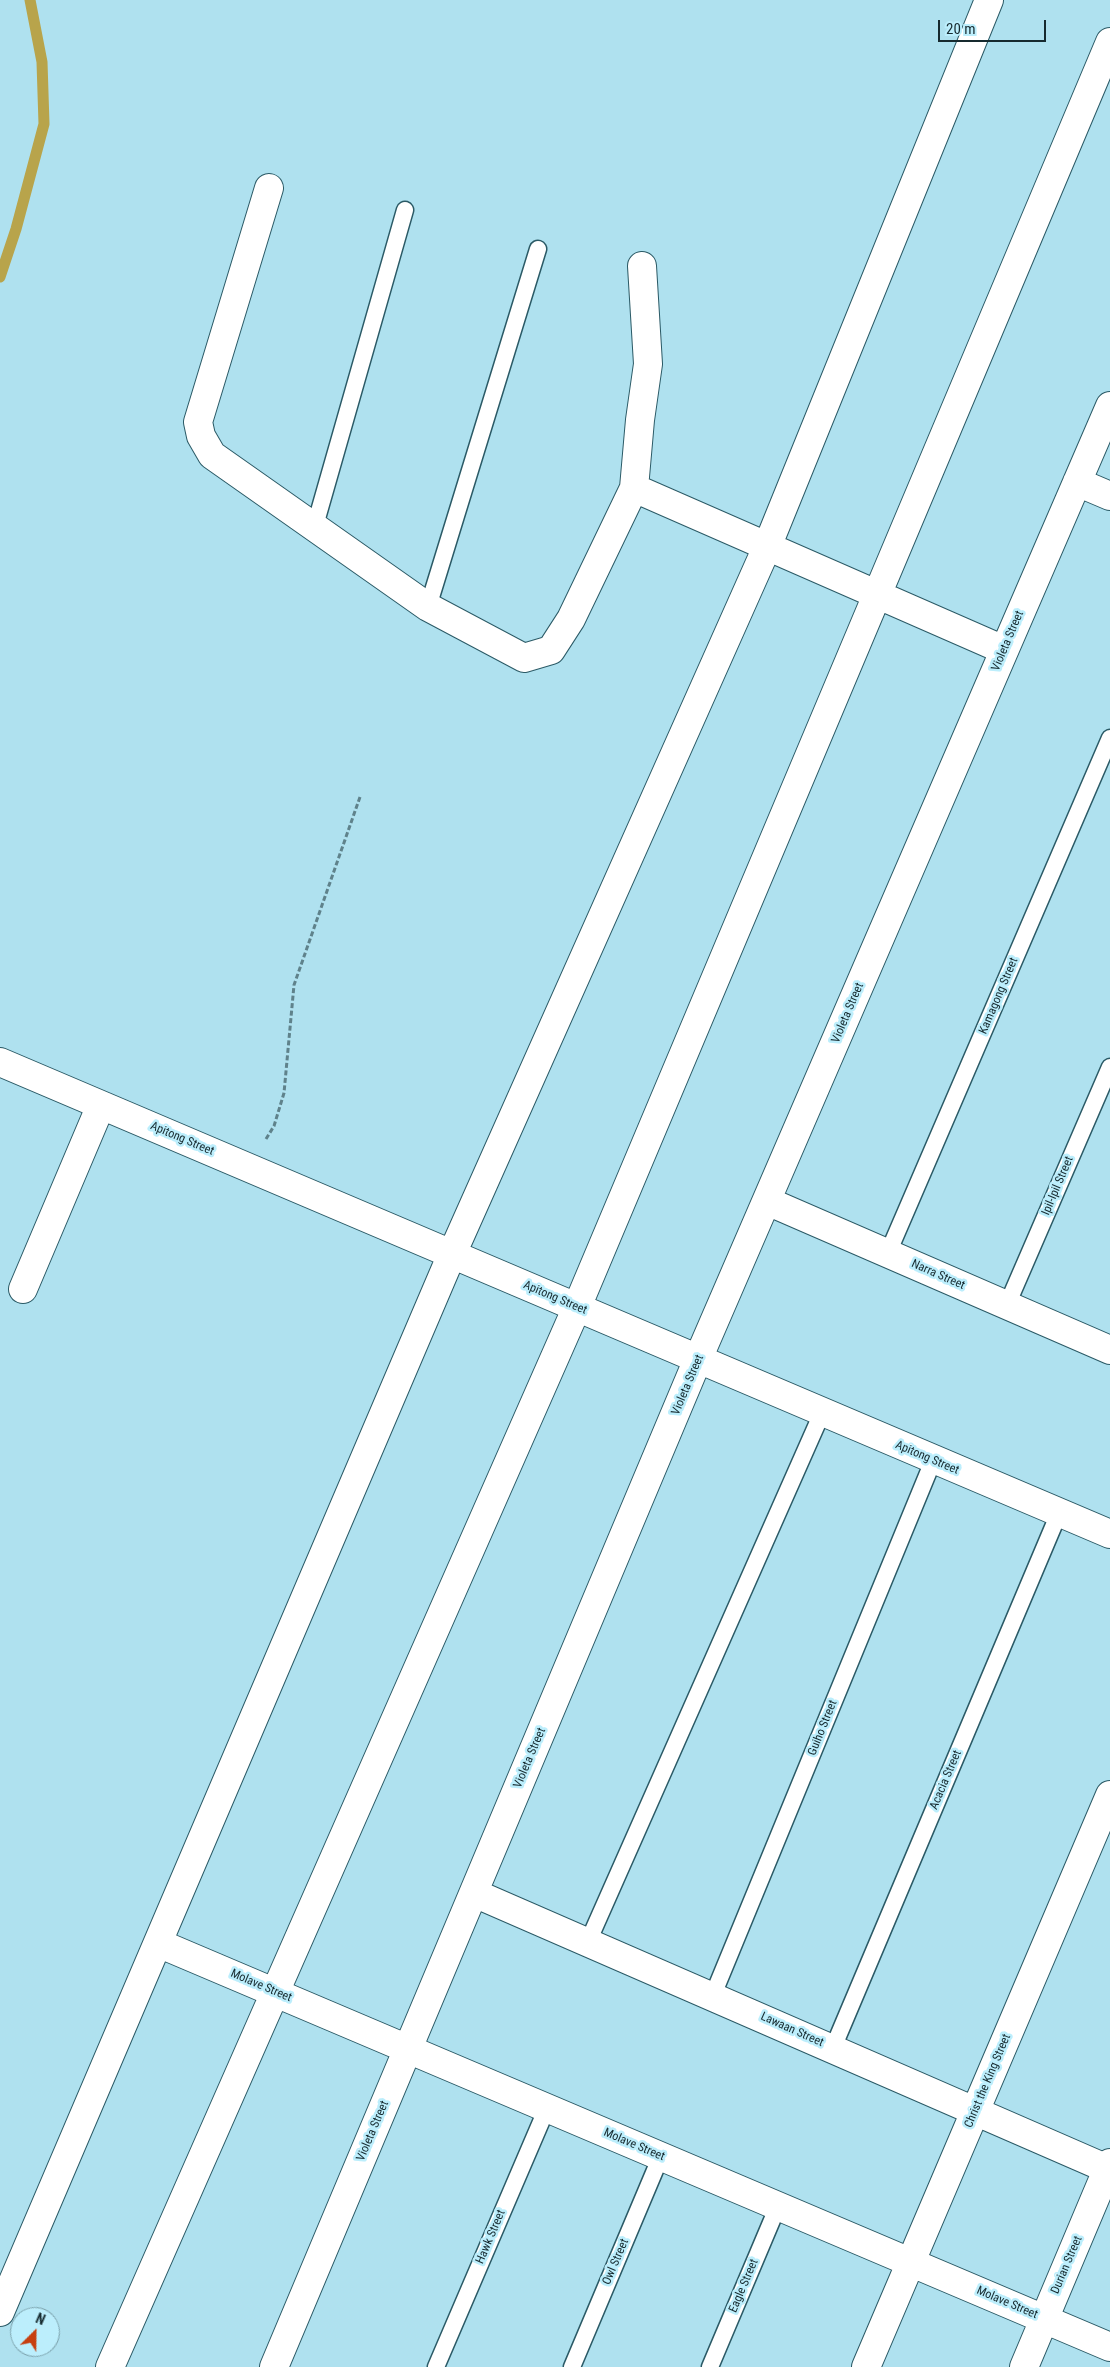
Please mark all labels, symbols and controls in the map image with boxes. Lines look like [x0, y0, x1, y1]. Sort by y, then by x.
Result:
scale bar [940, 10, 1048, 42]
text: 20 m [946, 20, 976, 38]
street label: Violeta Street [989, 609, 1027, 673]
street label: Kamagong Street [976, 956, 1022, 1036]
street label: Violeta Street [829, 981, 867, 1045]
street label: Apitong Street [148, 1119, 216, 1159]
street label: Ipil-Ipil Street [1039, 1154, 1077, 1218]
street label: Narra Street [909, 1257, 967, 1293]
street label: Apitong Street [521, 1278, 589, 1318]
street label: Violeta Street [669, 1353, 707, 1417]
street label: Apitong Street [893, 1438, 961, 1478]
street label: Guiho Street [805, 1698, 841, 1758]
street label: Violeta Street [511, 1726, 549, 1790]
street label: Acacia Street [927, 1748, 965, 1812]
street label: Molave Street [228, 1967, 294, 2005]
street label: Lawaan Street [758, 2010, 826, 2050]
street label: Christ the King Street [962, 2032, 1014, 2130]
street label: Violeta Street [354, 2099, 392, 2163]
street label: Molave Street [601, 2126, 667, 2164]
street label: Hawk Street [473, 2208, 509, 2266]
street label: Durian Street [1048, 2234, 1086, 2296]
street label: Owl Street [600, 2237, 632, 2287]
street label: Eagle Street [726, 2257, 762, 2315]
street label: Molave Street [974, 2284, 1040, 2322]
north arrow [10, 2307, 60, 2357]
text: N [33, 2310, 48, 2328]

